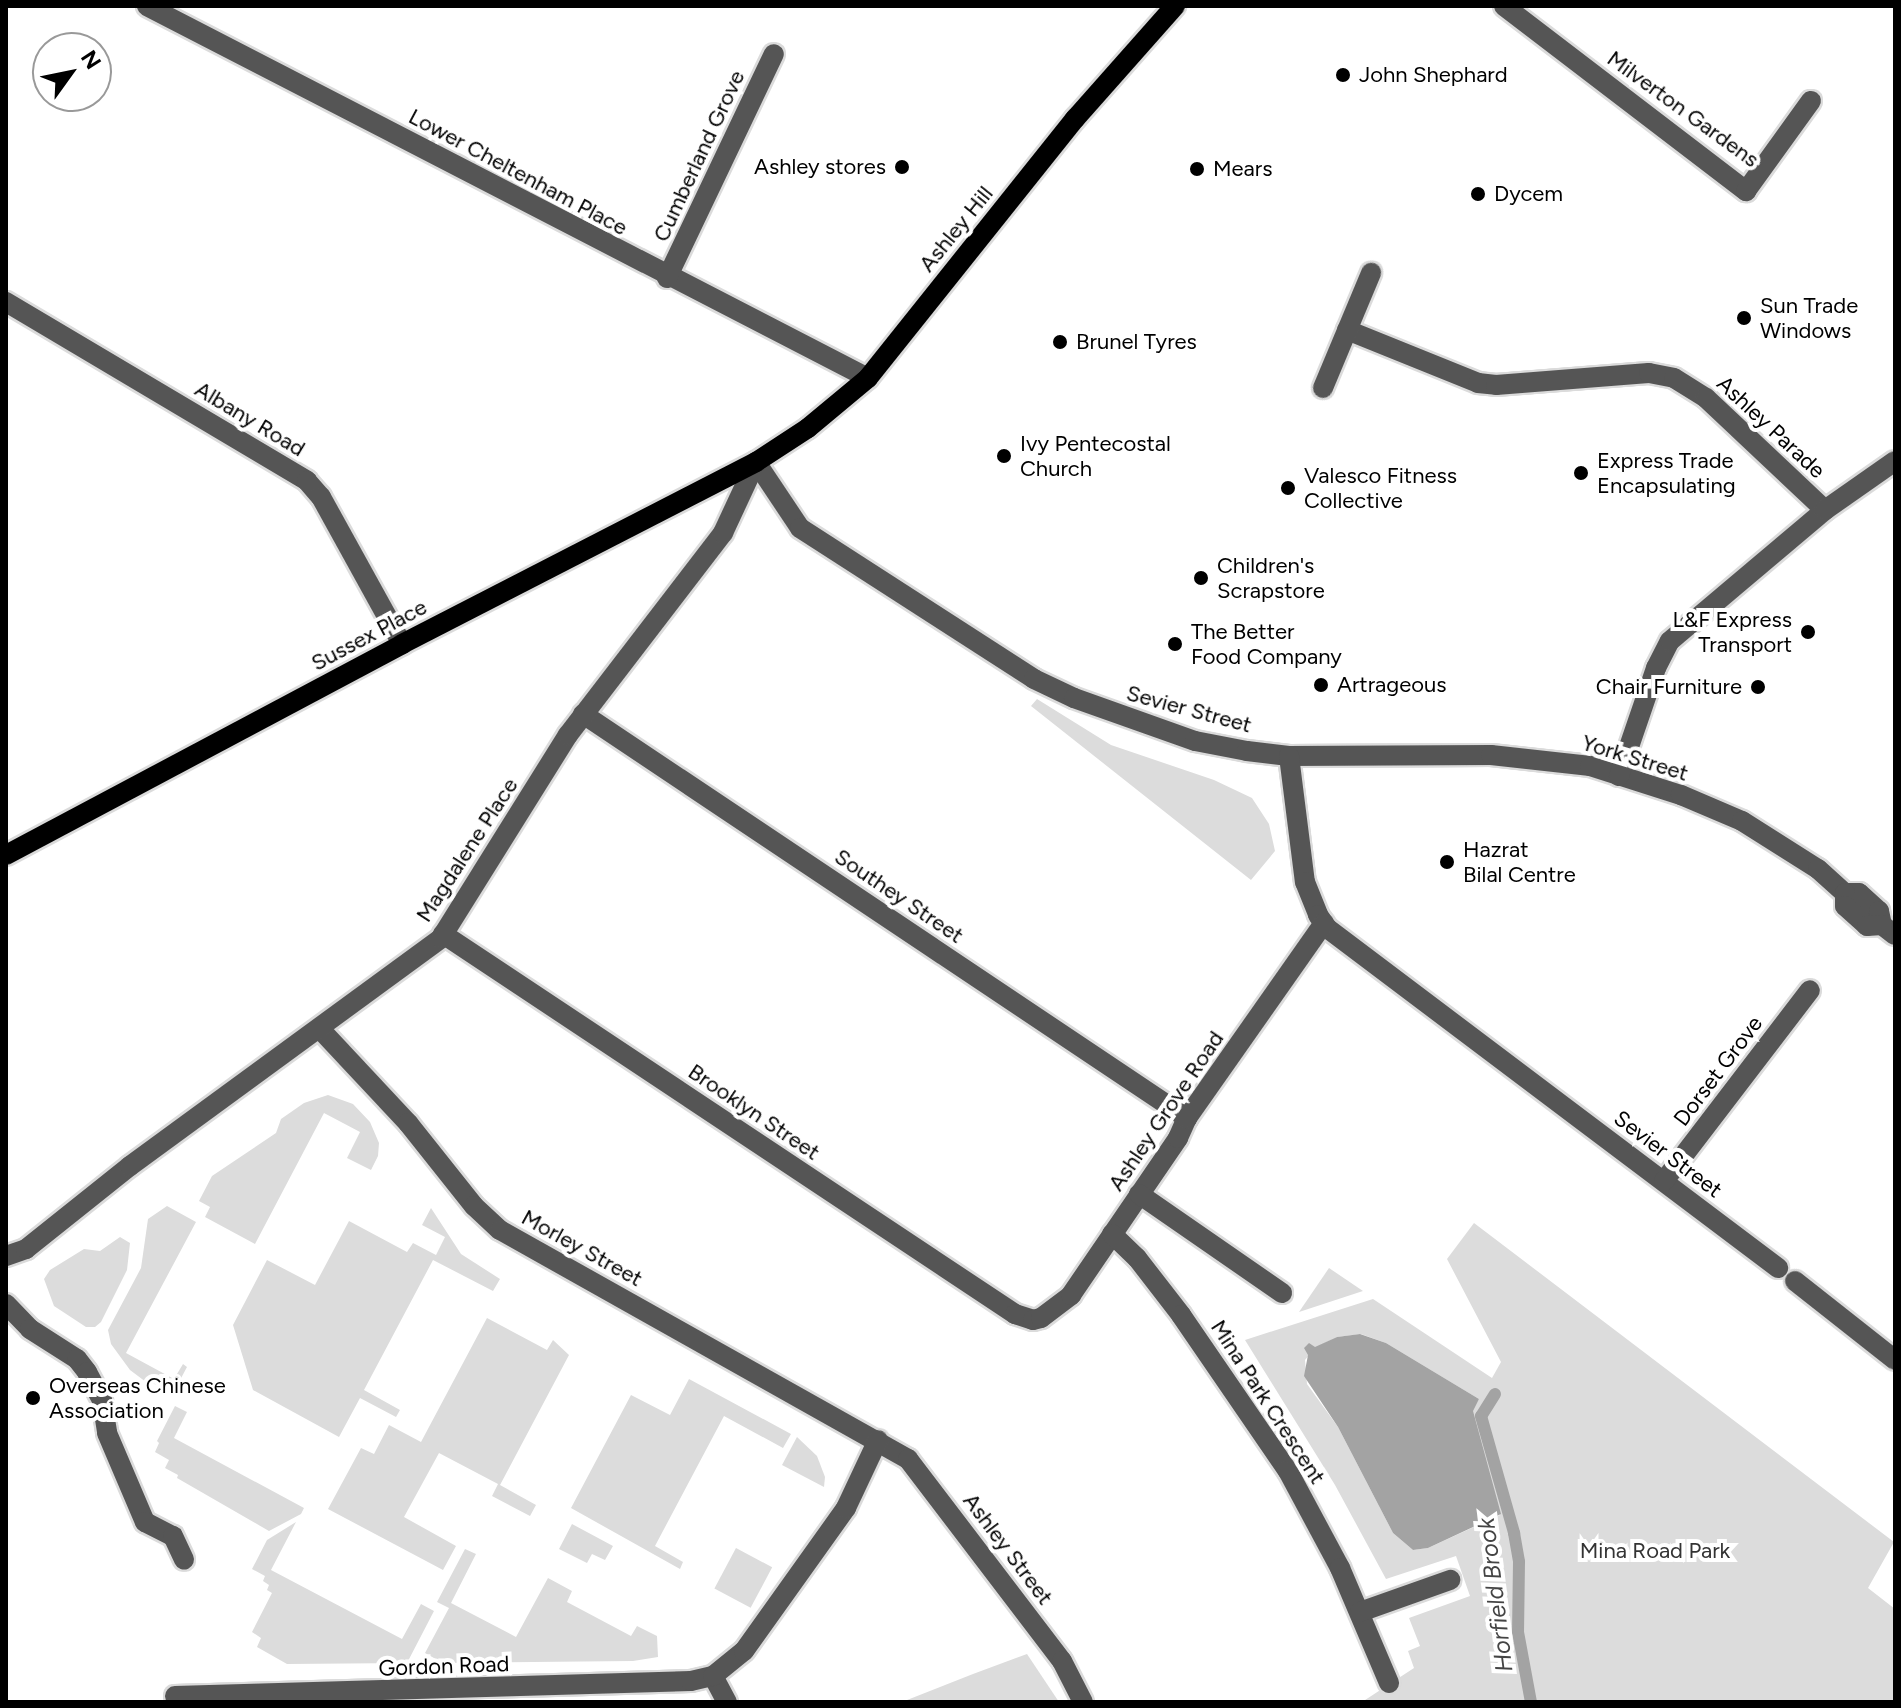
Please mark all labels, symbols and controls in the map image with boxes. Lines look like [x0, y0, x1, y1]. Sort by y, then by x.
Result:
north arrow [32, 32, 112, 112]
text: N [75, 45, 107, 74]
street label: Milverton Gardens [1602, 45, 1764, 173]
place label: John Shephard [1359, 62, 1508, 88]
street label: Cumberland Grove [648, 66, 750, 246]
marker: John Shephard [1334, 66, 1352, 84]
street label: Lower Cheltenham Place [404, 103, 632, 241]
place label: Ashley stores [754, 154, 886, 180]
place label: Mears [1213, 156, 1273, 182]
marker: Ashley stores [893, 158, 911, 176]
marker: Mears [1188, 160, 1206, 178]
street label: Ashley Hill [914, 181, 998, 277]
place label: Dycem [1494, 181, 1563, 207]
marker: Dycem [1469, 185, 1487, 203]
place label: Sun Trade Windows [1760, 292, 1858, 344]
marker: Sun Trade Windows [1735, 309, 1753, 327]
place label: Brunel Tyres [1076, 329, 1197, 355]
marker: Brunel Tyres [1051, 333, 1069, 351]
street label: Ashley Parade [1711, 370, 1831, 484]
street label: Albany Road [190, 376, 310, 462]
place label: Ivy Pentecostal Church [1020, 430, 1171, 482]
marker: Ivy Pentecostal Church [995, 447, 1013, 465]
place label: Express Trade Encapsulating [1597, 447, 1736, 498]
place label: Valesco Fitness Collective [1304, 462, 1457, 514]
marker: Express Trade Encapsulating [1572, 464, 1590, 482]
marker: Valesco Fitness Collective [1279, 479, 1297, 497]
place label: Children's Scrapstore [1217, 552, 1325, 604]
marker: Children's Scrapstore [1192, 569, 1210, 587]
street label: Sussex Place [307, 594, 431, 676]
place label: L&F Express Transport [1673, 606, 1792, 658]
place label: The Better Food Company [1191, 618, 1342, 670]
marker: L&F Express Transport [1799, 623, 1817, 641]
marker: The Better Food Company [1166, 635, 1184, 653]
place label: Artrageous [1337, 672, 1447, 698]
place label: Chair Furniture [1596, 674, 1742, 700]
marker: Artrageous [1312, 676, 1330, 694]
marker: Chair Furniture [1749, 678, 1767, 696]
street label: Sevier Street [1124, 680, 1254, 738]
street label: York Street [1579, 729, 1691, 787]
street label: Magdalene Place [411, 773, 523, 927]
place label: Hazrat Bilal Centre [1463, 836, 1576, 888]
street label: Southey Street [830, 843, 968, 949]
marker: Hazrat Bilal Centre [1438, 853, 1456, 871]
street label: Dorset Grove [1668, 1011, 1768, 1131]
street label: Ashley Grove Road [1103, 1026, 1229, 1196]
street label: Brooklyn Street [683, 1058, 825, 1166]
street label: Sevier Street [1609, 1105, 1727, 1203]
street label: Morley Street [517, 1204, 647, 1292]
street label: Mina Park Crescent [1205, 1315, 1331, 1489]
place label: Overseas Chinese Association [49, 1372, 226, 1424]
marker: Overseas Chinese Association [24, 1389, 42, 1407]
street label: Ashley Street [958, 1488, 1058, 1610]
water label: Horfield Brook [1471, 1516, 1519, 1674]
park label: Mina Road Park [1580, 1538, 1730, 1564]
street label: Gordon Road [378, 1651, 510, 1681]

